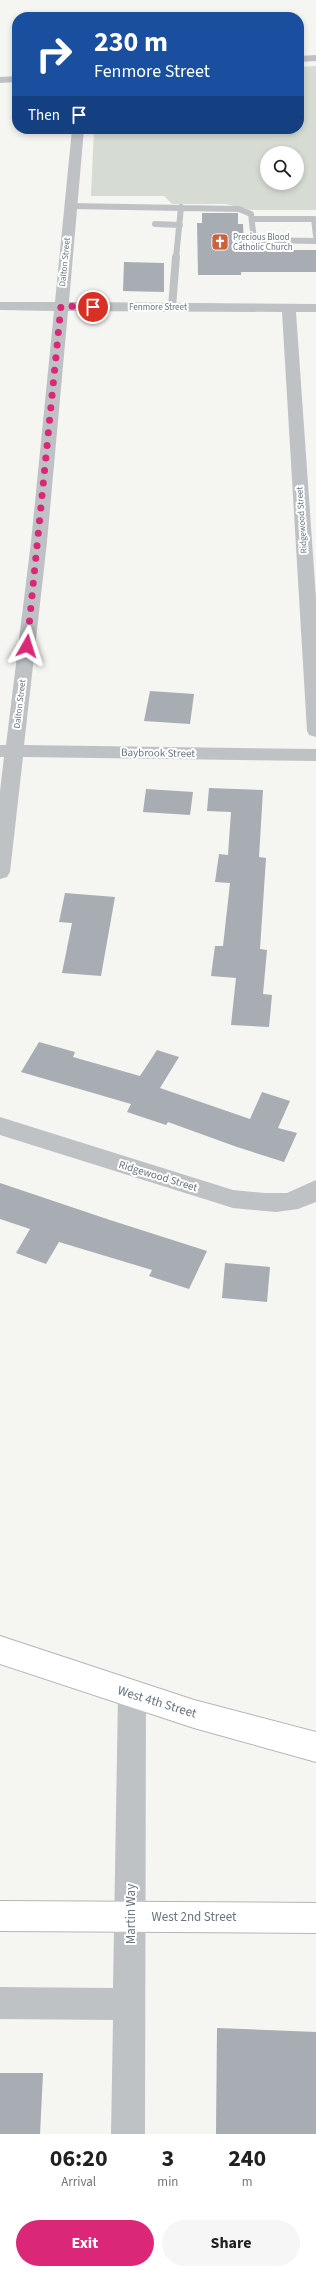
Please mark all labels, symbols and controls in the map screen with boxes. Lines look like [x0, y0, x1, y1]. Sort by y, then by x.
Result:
text: 230 m [94, 22, 168, 62]
icon: right [28, 28, 80, 80]
text: Fenmore Street [94, 59, 210, 84]
icon: arrive [68, 104, 90, 126]
text: Then [28, 105, 60, 126]
map controls [260, 146, 304, 190]
button: search [260, 146, 304, 190]
place label: Precious Blood Catholic Church [233, 231, 293, 254]
church icon: Precious Blood Catholic Church [210, 232, 230, 252]
street label: Dalton Street [56, 237, 74, 287]
pin [76, 290, 110, 324]
icon: arrive [82, 296, 104, 318]
street label: Fenmore Street [129, 301, 187, 314]
street label: Ridgewood Street [293, 486, 311, 554]
position arrow [6, 625, 48, 667]
street label: Dalton Street [11, 679, 29, 729]
street label: Baybrook Street [121, 745, 195, 761]
street label: Ridgewood Street [117, 1157, 199, 1195]
street label: West 4th Street [115, 1681, 199, 1723]
street label: Martin Way [122, 1884, 140, 1944]
street label: West 2nd Street [152, 1908, 237, 1926]
text: 06:20 [50, 2141, 108, 2176]
text: 3 [162, 2141, 174, 2176]
text: 240 [228, 2141, 266, 2176]
text: Arrival [61, 2173, 96, 2191]
text: min [157, 2173, 178, 2191]
text: m [242, 2173, 253, 2191]
button: Exit [16, 2220, 154, 2266]
button: Share [162, 2220, 300, 2266]

